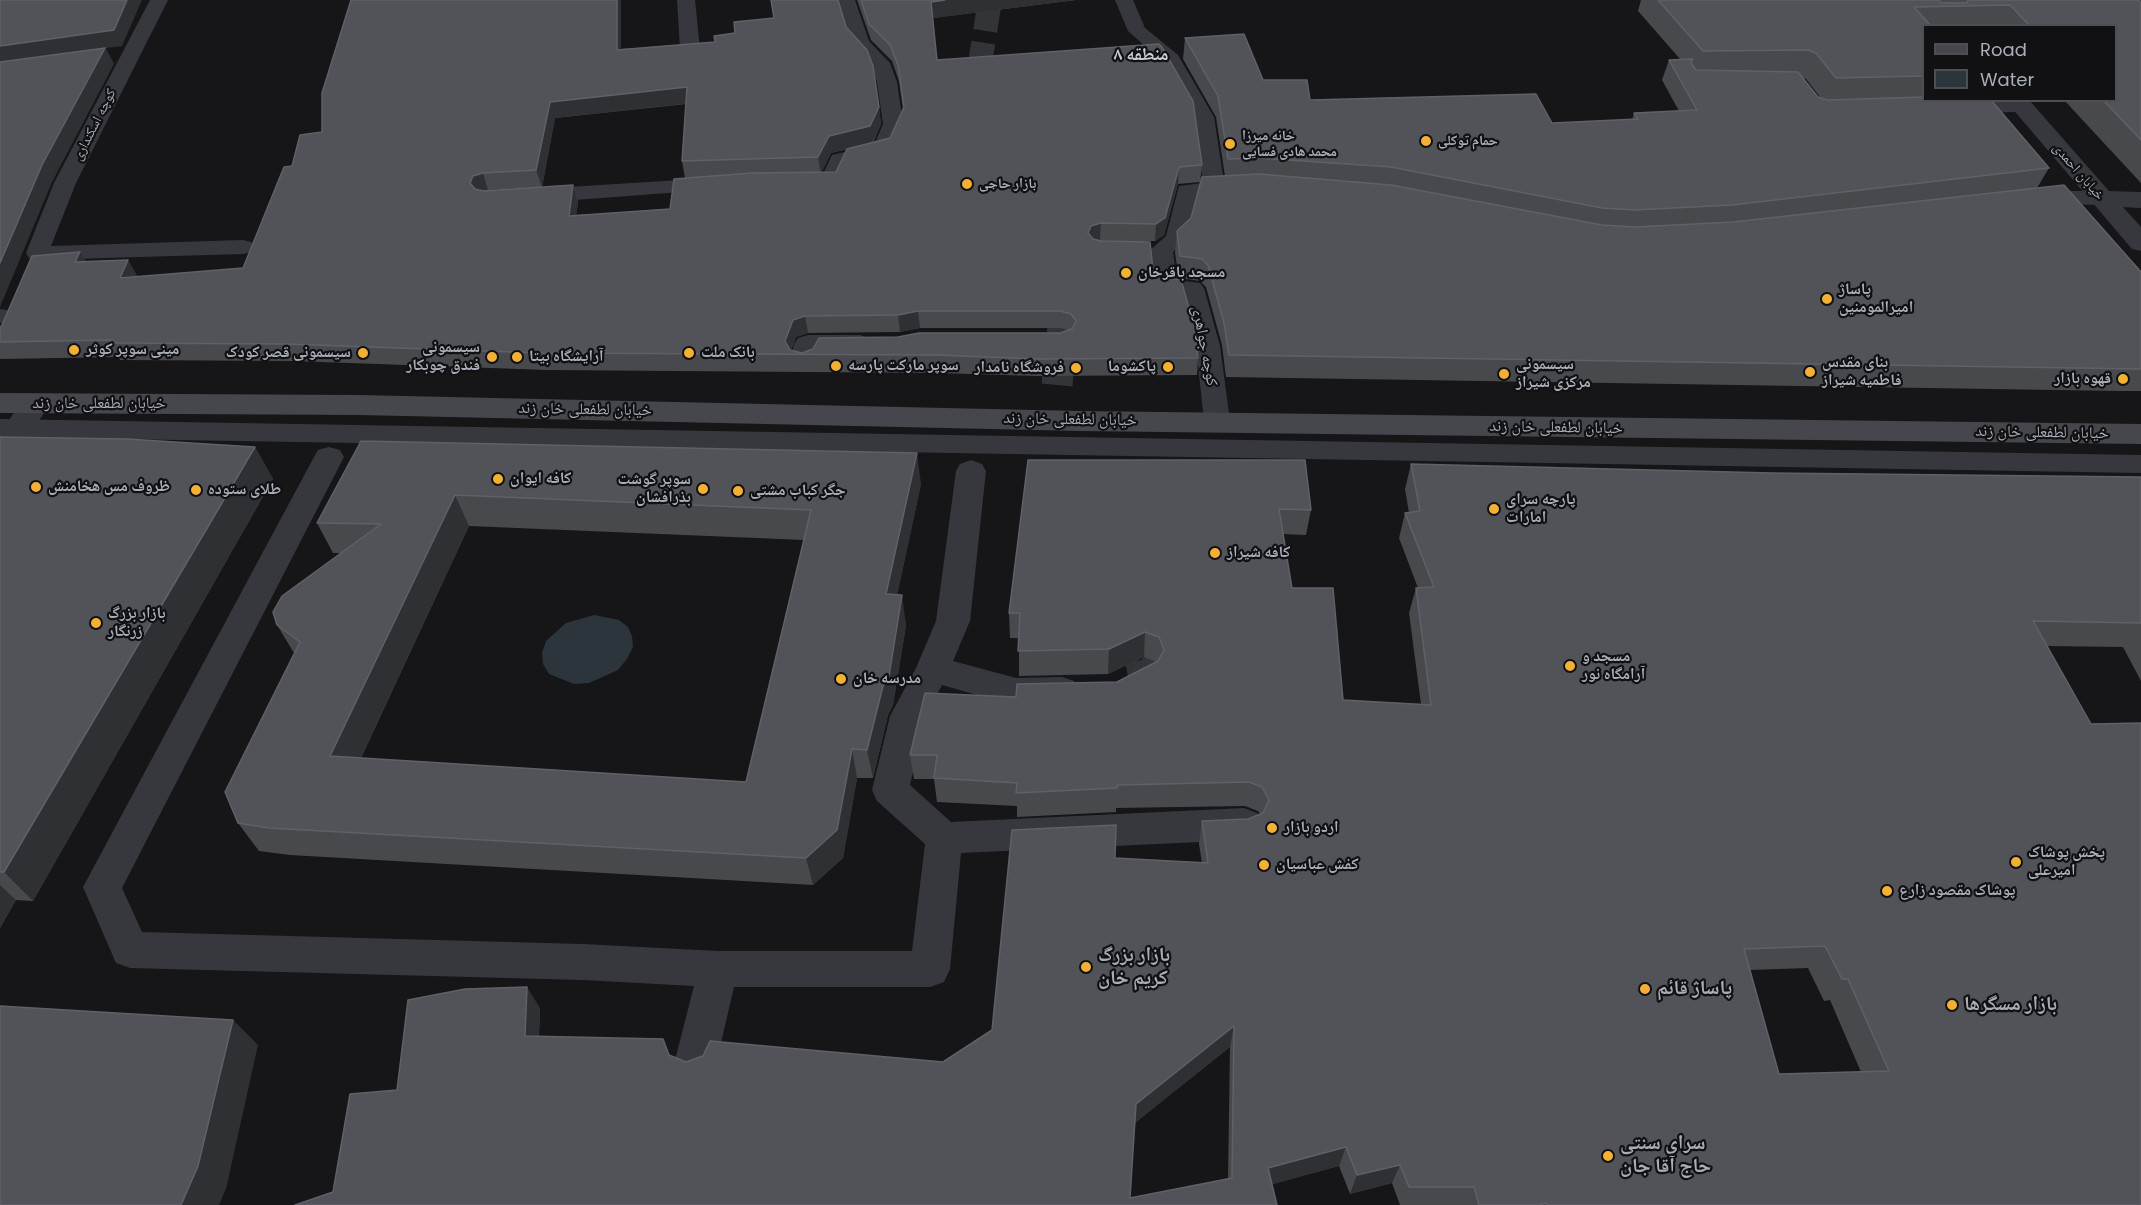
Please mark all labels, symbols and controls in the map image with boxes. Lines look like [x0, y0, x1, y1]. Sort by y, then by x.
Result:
legend [1922, 24, 2117, 102]
text: Road [1980, 37, 2027, 62]
district label: منطقه ۸ [1114, 44, 1168, 66]
text: Water [1980, 67, 2034, 92]
street label: کوچه اسکنداری [70, 86, 120, 164]
place label: خانه میرزا محمد هادی فسایی [1242, 128, 1337, 160]
place label: حمام توکلی [1438, 133, 1498, 149]
marker: حمام توکلی [1419, 134, 1433, 148]
marker: خانه میرزا محمد هادی فسایی [1223, 137, 1237, 151]
street label: خیابان احمدی [2049, 140, 2107, 204]
place label: بازار حاجی [979, 176, 1036, 192]
marker: بازار حاجی [960, 177, 974, 191]
place label: مسجد باقرخان [1138, 263, 1225, 283]
marker: مسجد باقرخان [1119, 266, 1133, 280]
place label: پاساژ امیرالمومنین [1839, 280, 1913, 318]
marker: پاساژ امیرالمومنین [1820, 292, 1834, 306]
street label: کوچه جواهری [1187, 304, 1221, 388]
place label: سیسمونی فندق چوبکار [406, 338, 480, 376]
place label: مینی سوپر کوثر [86, 340, 179, 360]
marker: مینی سوپر کوثر [67, 343, 81, 357]
place label: سیسمونی قصر کودک [226, 343, 351, 363]
place label: بانک ملت [701, 343, 755, 363]
marker: سیسمونی قصر کودک [356, 346, 370, 360]
marker: بانک ملت [682, 346, 696, 360]
place label: آرایشگاه بیتا [529, 347, 604, 367]
marker: سیسمونی فندق چوبکار [485, 350, 499, 364]
marker: آرایشگاه بیتا [510, 350, 524, 364]
place label: بنای مقدس فاطمیه شیراز [1822, 353, 1902, 391]
place label: سیسمونی مرکزی شیراز [1516, 355, 1591, 393]
place label: سوپر مارکت پارسه [848, 356, 959, 376]
place label: پاکشوما [1108, 357, 1156, 377]
place label: فروشگاه نامدار [975, 358, 1064, 378]
marker: سوپر مارکت پارسه [829, 359, 843, 373]
marker: پاکشوما [1161, 360, 1175, 374]
marker: فروشگاه نامدار [1069, 361, 1083, 375]
marker: بنای مقدس فاطمیه شیراز [1803, 365, 1817, 379]
marker: سیسمونی مرکزی شیراز [1497, 367, 1511, 381]
place label: قهوه بازار [2054, 369, 2111, 389]
marker: قهوه بازار [2116, 372, 2130, 386]
street label: خیابان لطفعلی خان زند [32, 394, 166, 414]
street label: خیابان لطفعلی خان زند [518, 399, 652, 421]
street label: خیابان لطفعلی خان زند [1003, 409, 1137, 431]
street label: خیابان لطفعلی خان زند [1489, 417, 1623, 439]
street label: خیابان لطفعلی خان زند [1975, 422, 2109, 444]
place label: کافه ایوان [510, 469, 571, 489]
place label: سوپر گوشت بذرافشان [618, 470, 691, 508]
marker: کافه ایوان [491, 472, 505, 486]
place label: ظروف مس هخامنش [48, 477, 170, 497]
marker: ظروف مس هخامنش [29, 480, 43, 494]
place label: طلای ستوده [208, 480, 281, 500]
place label: جگر کباب مشتی [750, 481, 846, 501]
marker: سوپر گوشت بذرافشان [696, 482, 710, 496]
marker: طلای ستوده [189, 483, 203, 497]
marker: جگر کباب مشتی [731, 484, 745, 498]
place label: پارچه سرای امارات [1506, 490, 1576, 528]
marker: پارچه سرای امارات [1487, 502, 1501, 516]
place label: کافه شیراز [1227, 543, 1290, 563]
marker: کافه شیراز [1208, 546, 1222, 560]
place label: بازار بزرگ زرنگار [108, 604, 166, 642]
marker: بازار بزرگ زرنگار [89, 616, 103, 630]
place label: مسجد و آرامگاه نور [1582, 647, 1645, 685]
marker: مسجد و آرامگاه نور [1563, 659, 1577, 673]
place label: مدرسه خان [853, 669, 921, 689]
marker: مدرسه خان [834, 672, 848, 686]
place label: اردو بازار [1284, 818, 1338, 838]
marker: اردو بازار [1265, 821, 1279, 835]
place label: پخش پوشاک امیرعلى [2028, 843, 2105, 881]
place label: کفش عباسیان [1276, 855, 1358, 875]
marker: پخش پوشاک امیرعلى [2009, 855, 2023, 869]
marker: کفش عباسیان [1257, 858, 1271, 872]
place label: پوشاک مقصود زارع [1899, 881, 2015, 901]
marker: پوشاک مقصود زارع [1880, 884, 1894, 898]
place label: بازار بزرگ کریم خان [1098, 944, 1170, 991]
marker: بازار بزرگ کریم خان [1079, 960, 1093, 974]
place label: پاساژ قائم [1657, 977, 1732, 1001]
marker: پاساژ قائم [1638, 982, 1652, 996]
place label: بازار مسگرها [1964, 993, 2057, 1017]
marker: بازار مسگرها [1945, 998, 1959, 1012]
place label: سرای سنتی حاج آقا جان [1620, 1132, 1711, 1179]
marker: سرای سنتی حاج آقا جان [1601, 1149, 1615, 1163]

